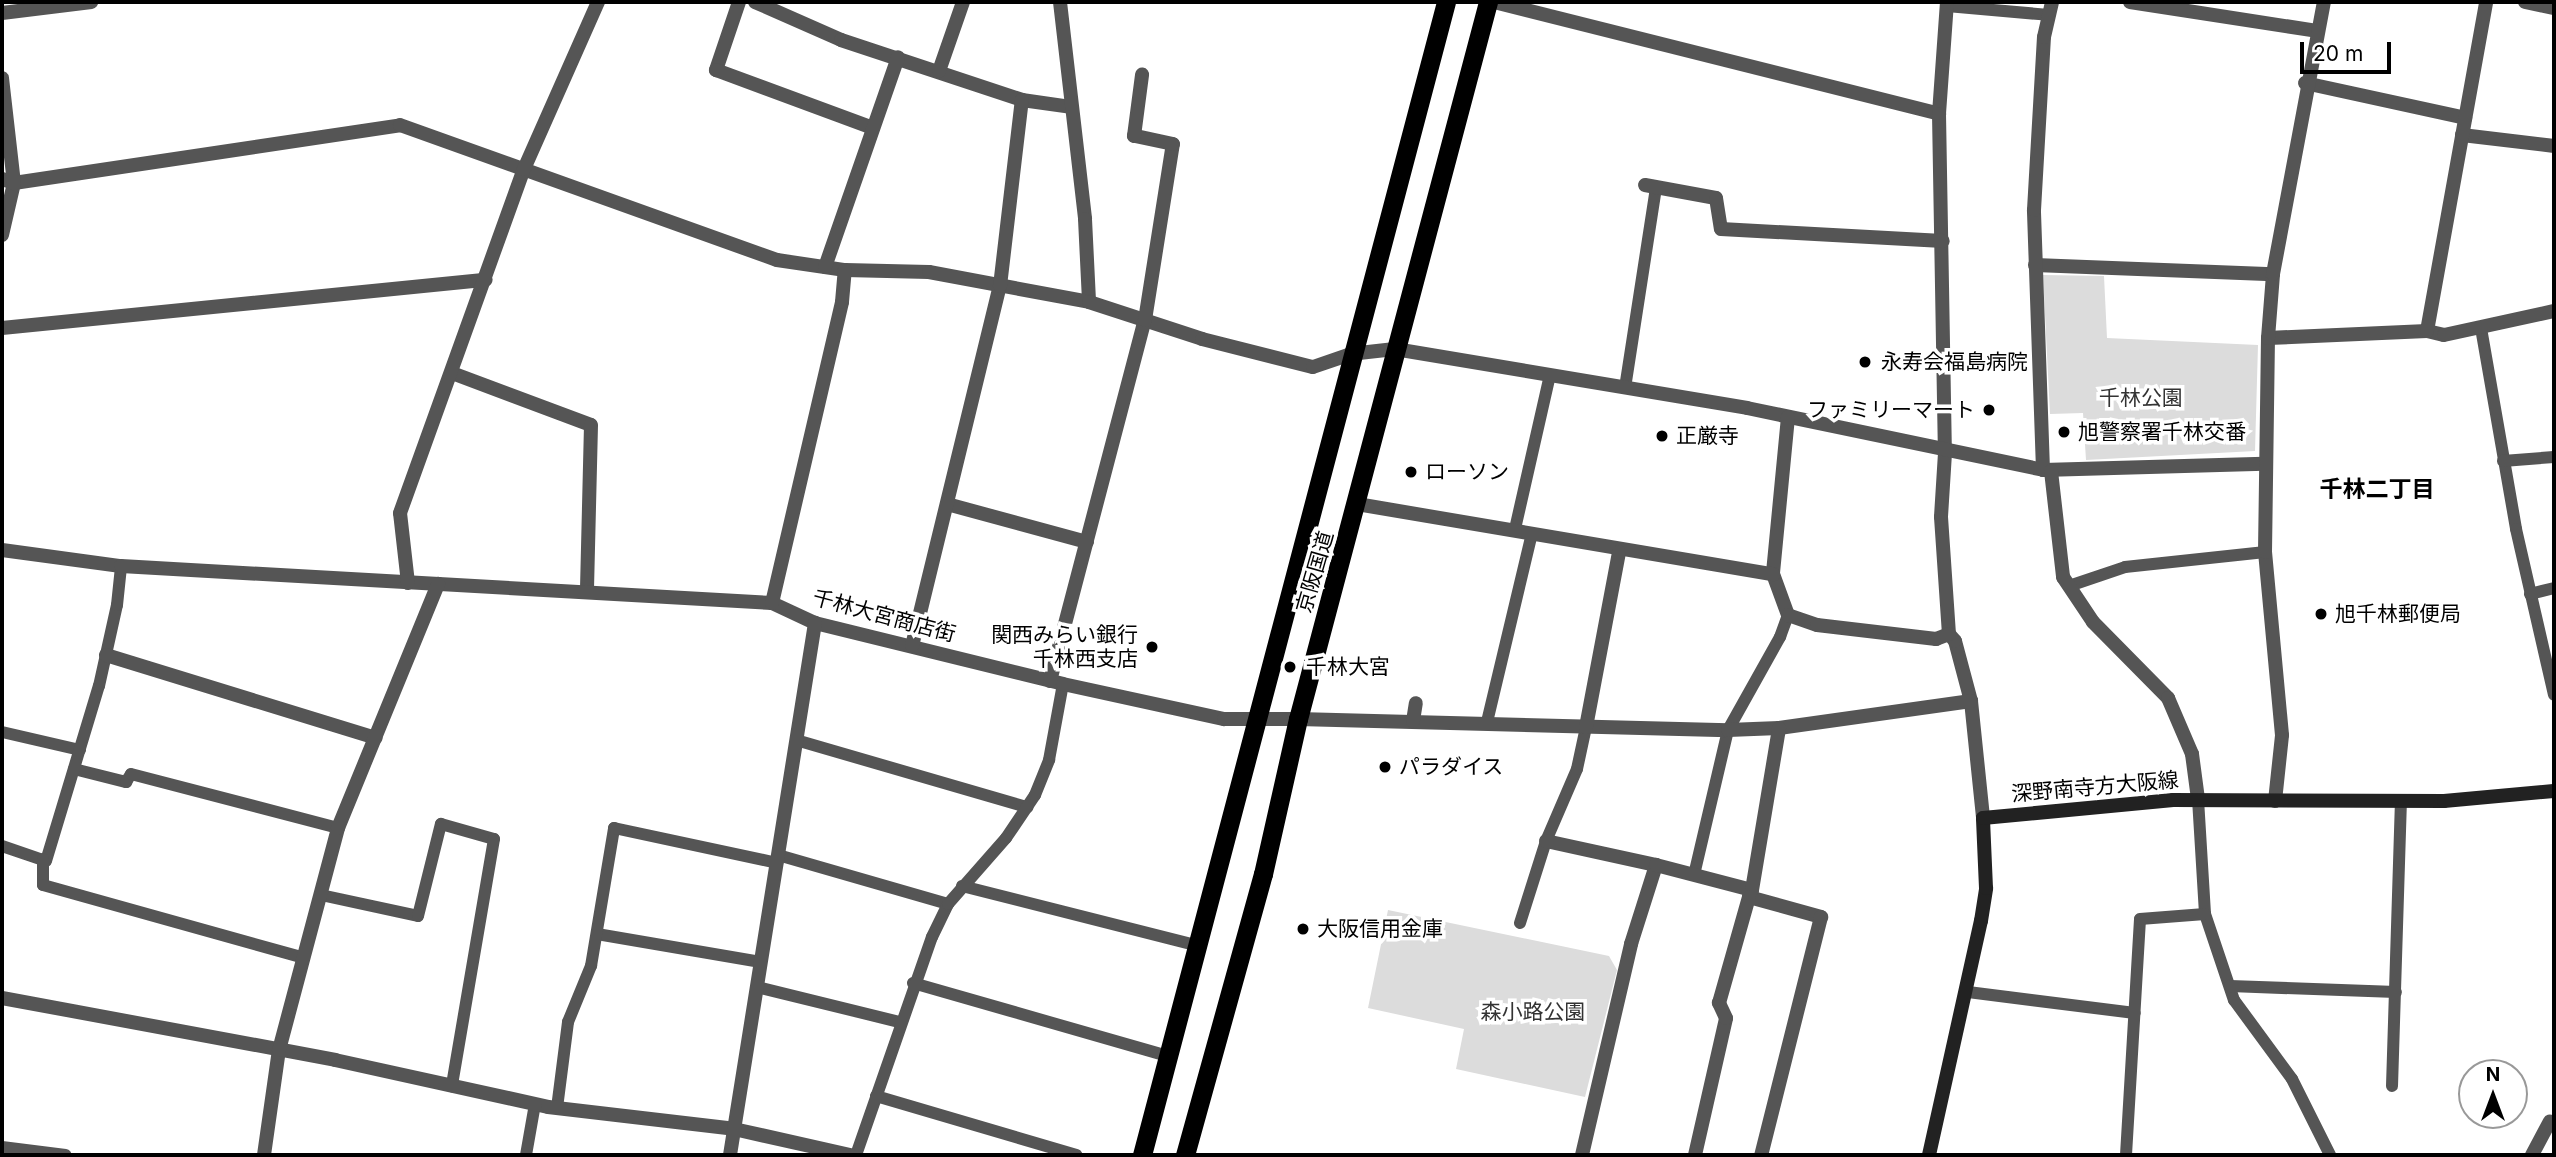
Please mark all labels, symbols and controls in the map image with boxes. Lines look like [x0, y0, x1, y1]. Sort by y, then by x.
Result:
scale bar [2304, 28, 2395, 72]
text: 20 m [2313, 41, 2363, 66]
place label: 永寿会福島病院 [1881, 349, 2028, 375]
marker: 永寿会福島病院 [1855, 352, 1875, 372]
park label: 千林公園 [2099, 385, 2183, 411]
place label: ファミリーマート [1807, 397, 1975, 423]
marker: ファミリーマート [1981, 402, 1997, 418]
place label: 旭警察署千林交番 [2078, 419, 2246, 445]
place label: 正厳寺 [1676, 423, 1739, 449]
marker: 旭警察署千林交番 [2056, 424, 2072, 440]
marker: 正厳寺 [1654, 428, 1670, 444]
place label: ローソン [1425, 459, 1509, 485]
marker: ローソン [1403, 464, 1419, 480]
district label: 千林二丁目 [2320, 475, 2434, 503]
street label: 京阪国道 [1291, 528, 1339, 616]
street label: 千林大宮商店街 [810, 585, 958, 647]
place label: 旭千林郵便局 [2335, 601, 2461, 627]
marker: 旭千林郵便局 [2313, 606, 2329, 622]
place label: 関西みらい銀行 千林西支店 [991, 622, 1138, 672]
marker: 関西みらい銀行 千林西支店 [1144, 639, 1160, 655]
place label: 千林大宮 [1306, 654, 1390, 680]
marker: 千林大宮 [1280, 657, 1300, 677]
place label: パラダイス [1399, 754, 1504, 780]
marker: パラダイス [1377, 759, 1393, 775]
street label: 深野南寺方大阪線 [2010, 767, 2180, 807]
place label: 大阪信用金庫 [1317, 916, 1443, 942]
marker: 大阪信用金庫 [1295, 921, 1311, 937]
park label: 森小路公園 [1481, 999, 1585, 1025]
north arrow [2458, 1059, 2528, 1129]
text: N [2486, 1063, 2500, 1086]

